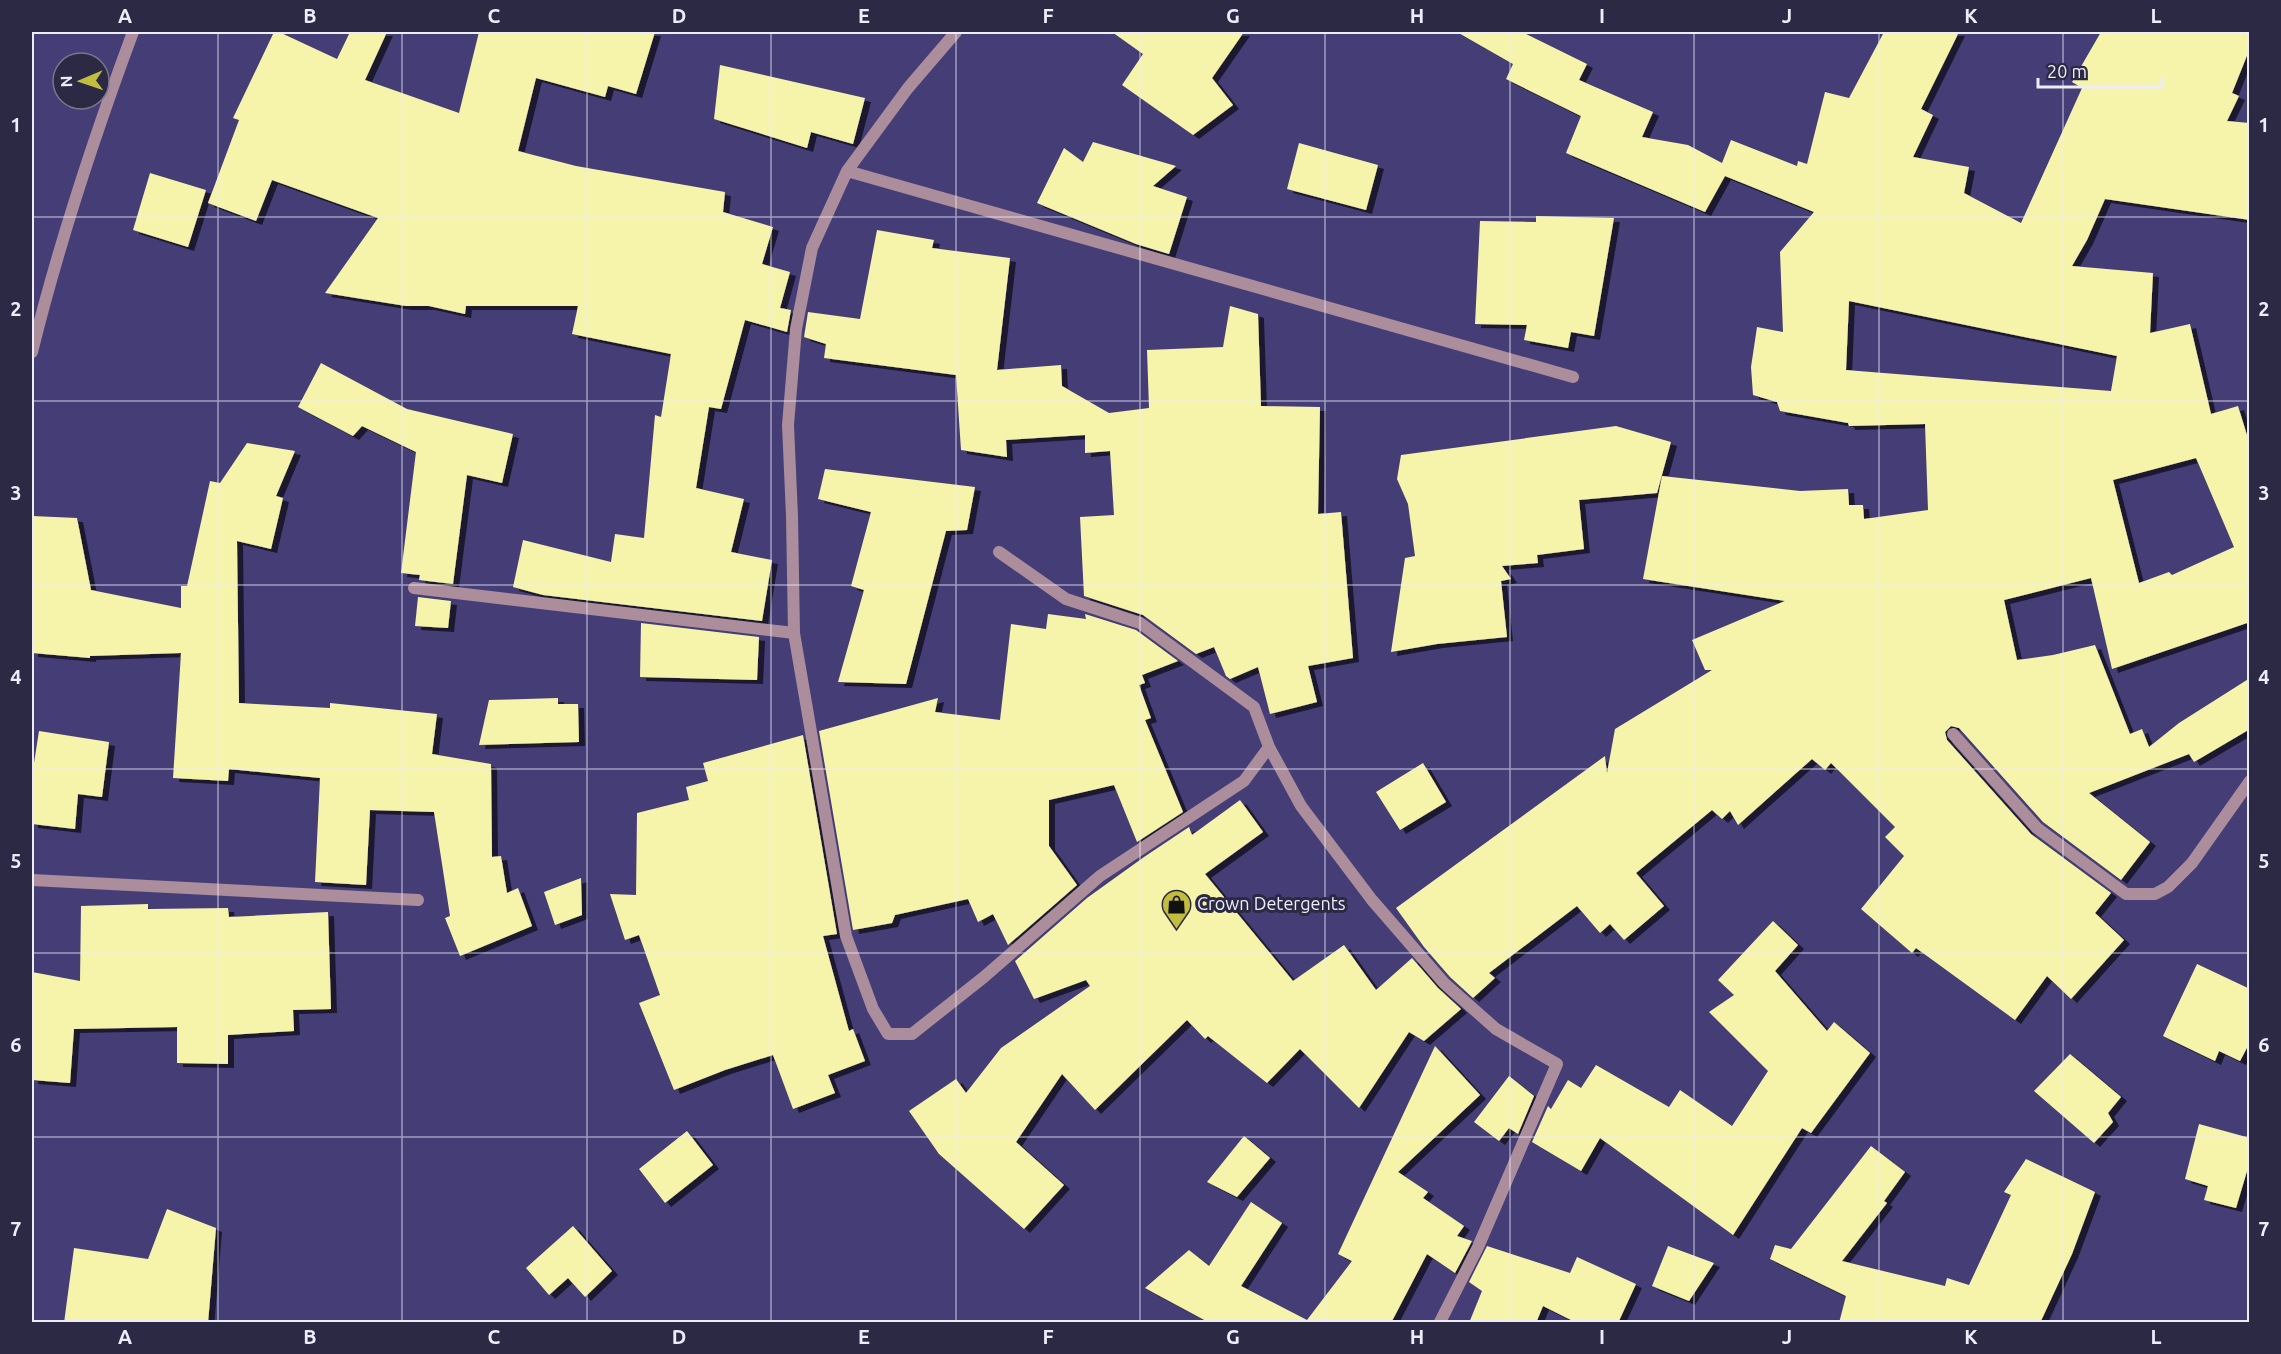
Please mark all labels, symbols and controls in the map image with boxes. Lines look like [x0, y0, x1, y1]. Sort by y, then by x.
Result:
text: A [118, 4, 132, 27]
text: B [303, 4, 317, 27]
text: C [488, 4, 501, 27]
text: D [672, 4, 686, 27]
text: E [858, 4, 870, 27]
text: F [1042, 4, 1054, 27]
text: G [1226, 4, 1240, 27]
text: H [1410, 4, 1424, 27]
text: I [1599, 4, 1605, 27]
text: J [1782, 4, 1792, 27]
text: K [1964, 4, 1978, 27]
text: L [2151, 4, 2162, 27]
north arrow [51, 51, 111, 111]
scale bar [2038, 51, 2162, 89]
text: 20 m [2047, 61, 2087, 81]
text: N [57, 75, 75, 88]
text: 1 [10, 113, 22, 136]
text: 1 [2258, 113, 2270, 136]
text: 2 [10, 297, 22, 320]
text: 2 [2258, 297, 2270, 320]
text: 3 [10, 481, 22, 504]
text: 3 [2258, 481, 2270, 504]
text: 4 [10, 665, 22, 688]
text: 4 [2258, 665, 2270, 688]
text: 5 [10, 849, 22, 872]
text: 5 [2258, 849, 2270, 872]
shop icon: Crown Detergents [1160, 888, 1192, 930]
place label: Crown Detergents [1197, 893, 1346, 913]
text: 6 [10, 1033, 22, 1056]
text: 6 [2258, 1033, 2270, 1056]
text: 7 [10, 1217, 22, 1240]
text: 7 [2258, 1217, 2270, 1240]
text: A [118, 1325, 132, 1348]
text: B [303, 1325, 317, 1348]
text: C [488, 1325, 501, 1348]
text: D [672, 1325, 686, 1348]
text: E [858, 1325, 870, 1348]
text: F [1042, 1325, 1054, 1348]
text: G [1226, 1325, 1240, 1348]
text: H [1410, 1325, 1424, 1348]
text: I [1599, 1325, 1605, 1348]
text: J [1782, 1325, 1792, 1348]
text: K [1964, 1325, 1978, 1348]
text: L [2151, 1325, 2162, 1348]

